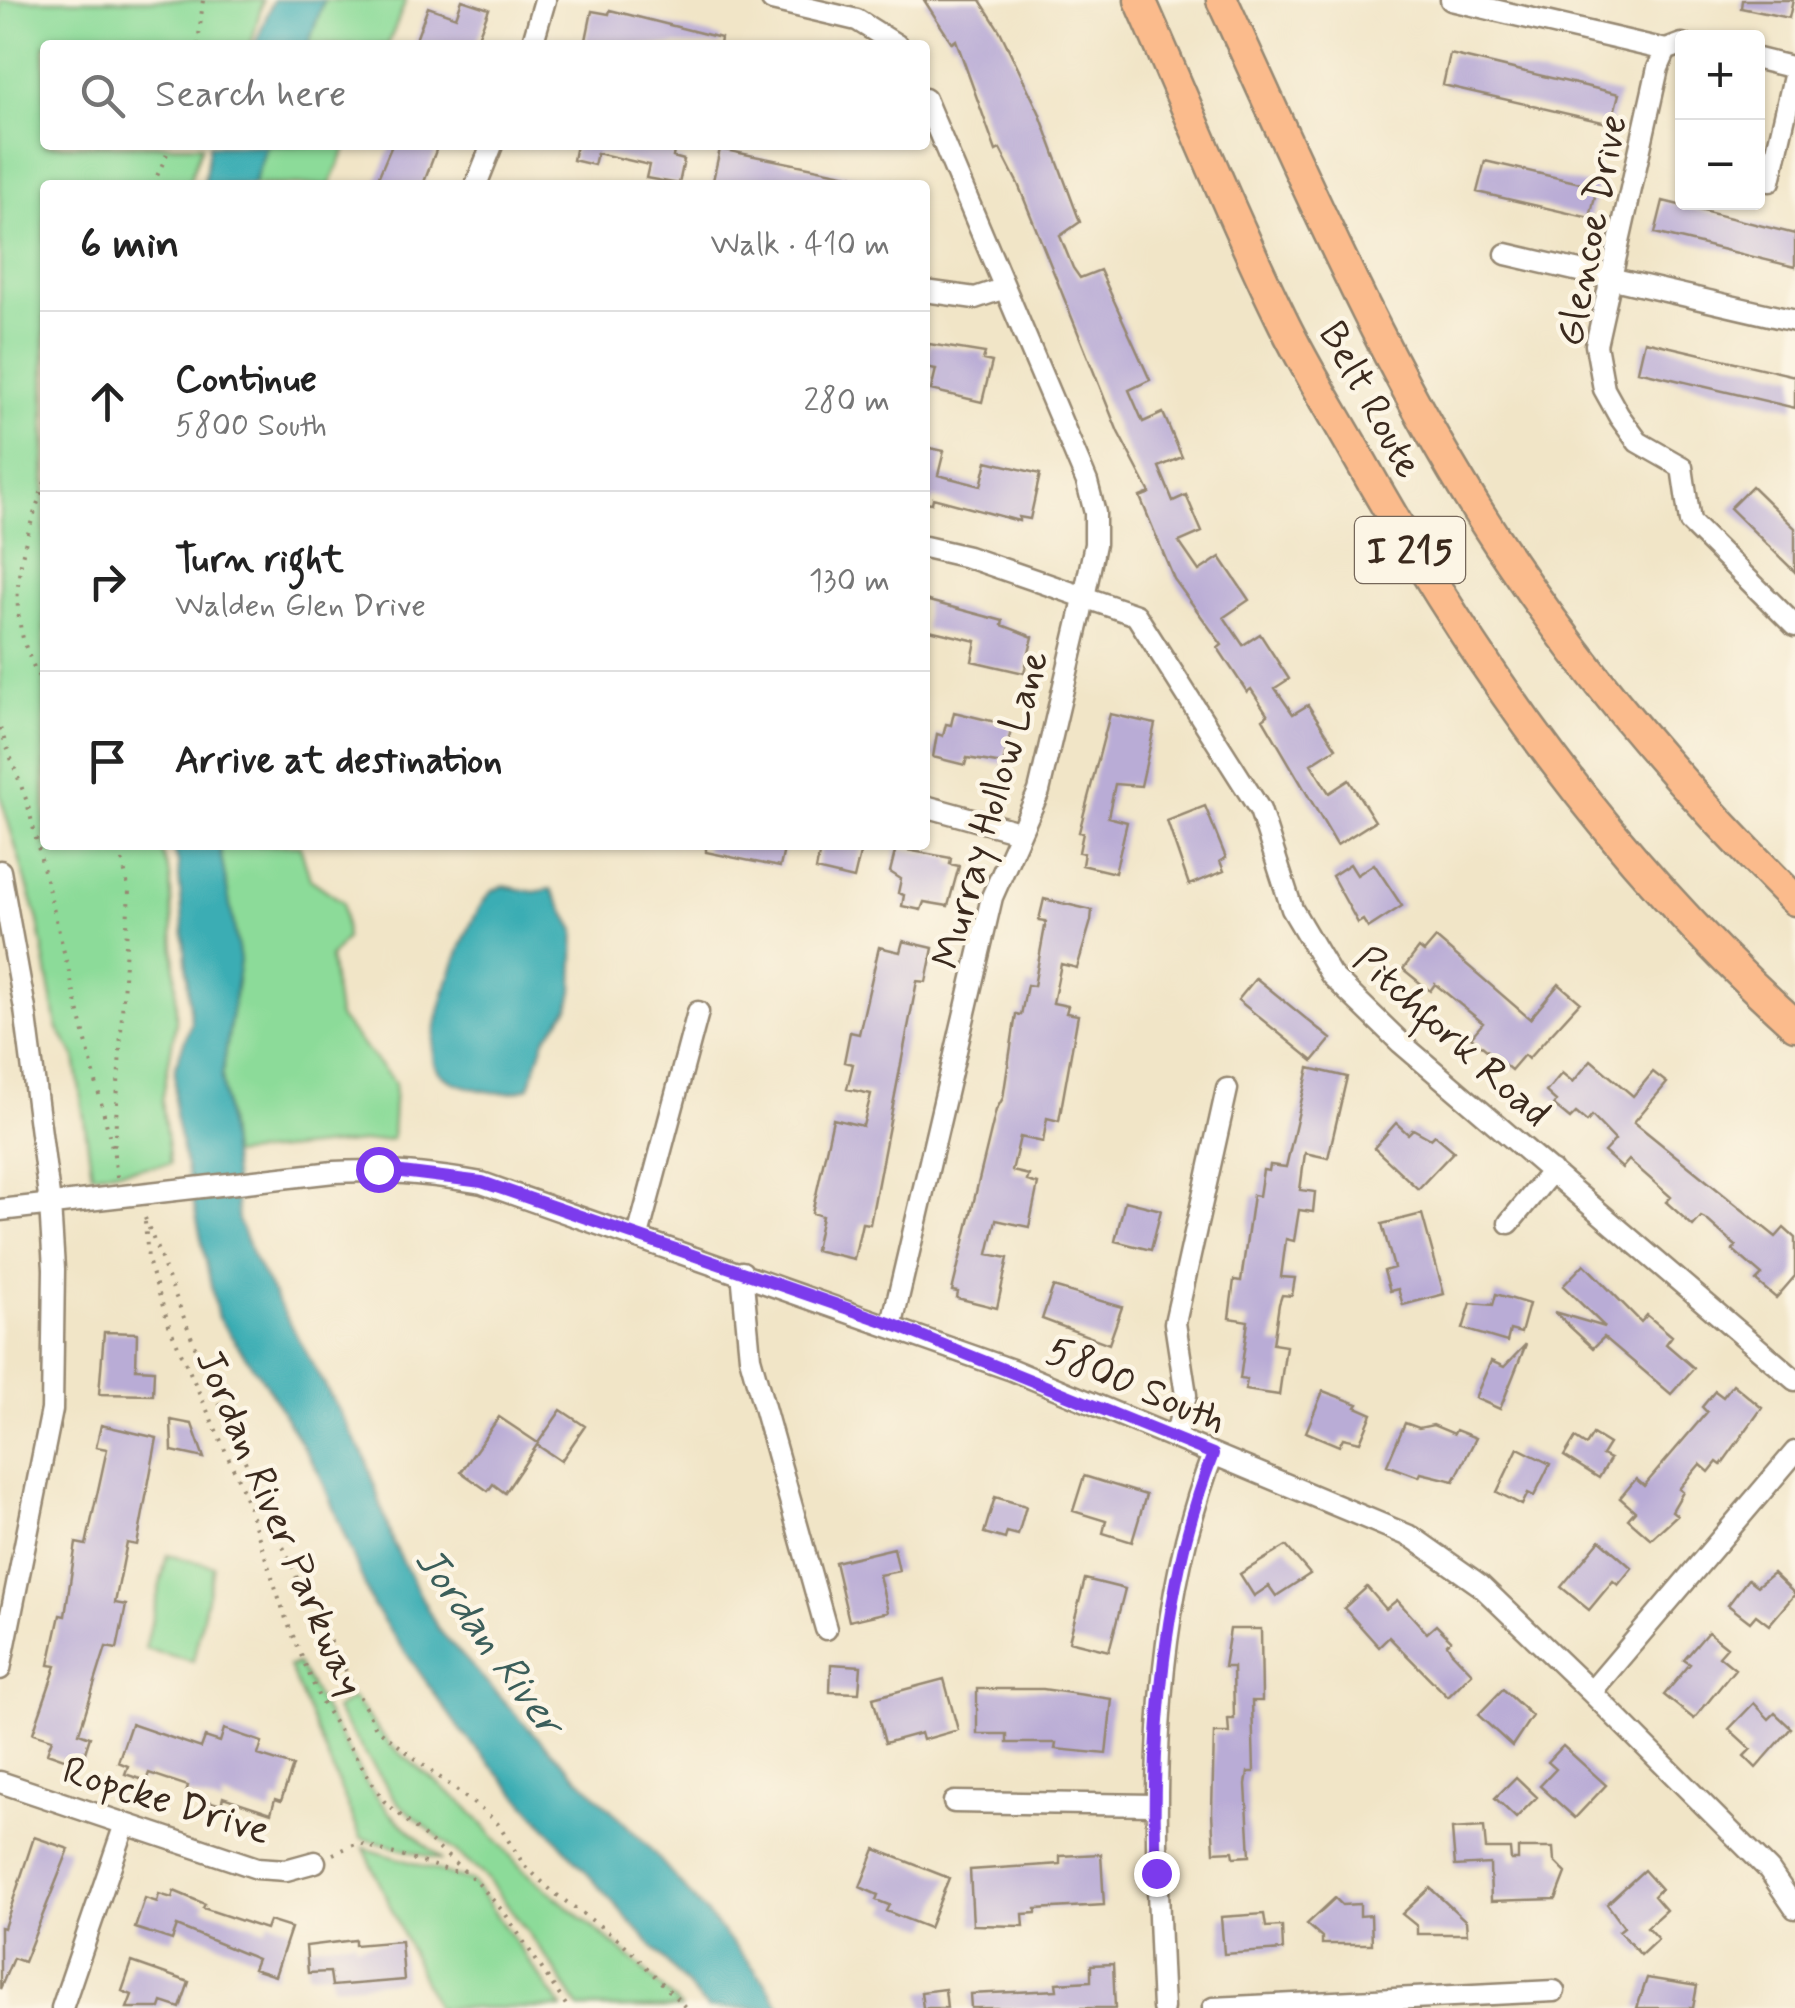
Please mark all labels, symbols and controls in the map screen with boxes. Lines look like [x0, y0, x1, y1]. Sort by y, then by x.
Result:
map controls [1675, 30, 1765, 210]
button: + [1675, 30, 1765, 120]
search box [40, 40, 930, 150]
icon: search [75, 68, 130, 123]
text: Search here [155, 71, 346, 120]
street label: Glencoe Drive [1545, 110, 1641, 351]
button: − [1675, 120, 1765, 210]
text: 6 min [80, 218, 179, 273]
text: Walk · 410 m [711, 224, 890, 266]
street label: Belt Route [1305, 313, 1434, 488]
text: Continue [175, 356, 317, 405]
icon: ahead [80, 374, 135, 429]
text: 280 m [803, 380, 890, 422]
text: 5800 South [175, 405, 327, 447]
road number: I 215 [1355, 517, 1465, 583]
text: Turn right [175, 536, 344, 585]
icon: right [80, 554, 135, 609]
text: 130 m [809, 560, 890, 602]
text: Walden Glen Drive [175, 585, 426, 627]
street label: Murray Hollow Lane [922, 644, 1062, 975]
icon: arrive [80, 734, 135, 789]
text: Arrive at destination [175, 737, 502, 786]
street label: Pitchfork Road [1339, 935, 1561, 1142]
route start [356, 1147, 402, 1193]
street label: 5800 South [1038, 1326, 1233, 1448]
street label: Jordan River Parkway [182, 1342, 375, 1704]
water label: Jordan River [401, 1536, 578, 1751]
street label: Ropcke Drive [56, 1746, 276, 1858]
route end [1134, 1851, 1180, 1897]

